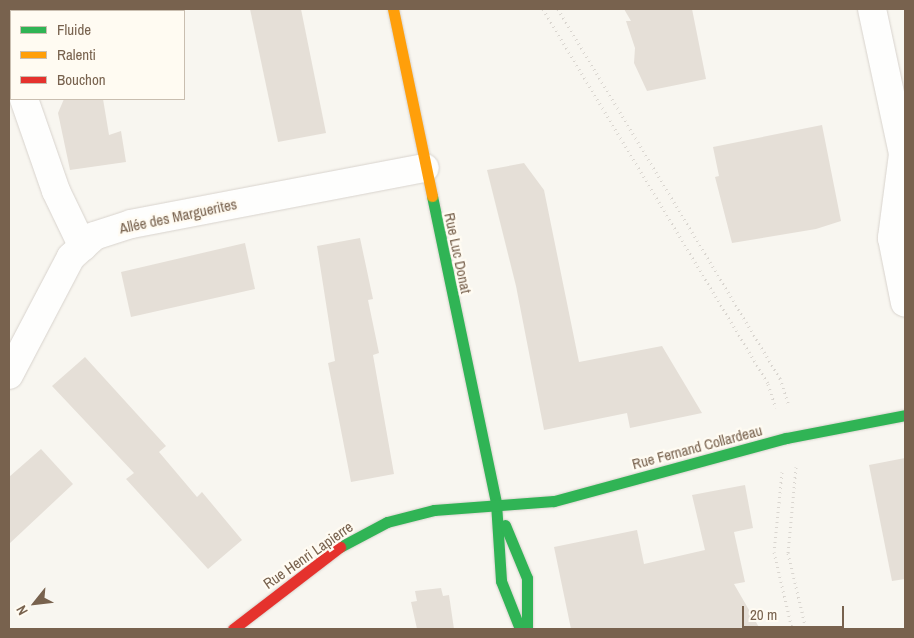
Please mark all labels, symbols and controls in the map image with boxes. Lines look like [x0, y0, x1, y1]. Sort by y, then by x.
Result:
legend [10, 10, 185, 100]
text: Fluide [57, 19, 91, 40]
text: Ralenti [57, 44, 96, 65]
text: Bouchon [57, 69, 106, 90]
street label: Allée des Marguerites [118, 195, 238, 237]
street label: Rue Luc Donat [441, 211, 475, 295]
street label: Rue Fernand Collardeau [630, 421, 764, 473]
street label: Rue Henri Lapierre [260, 517, 356, 593]
north arrow [10, 578, 60, 628]
scale bar [744, 596, 846, 628]
text: N [12, 602, 32, 618]
text: 20 m [750, 604, 777, 625]

